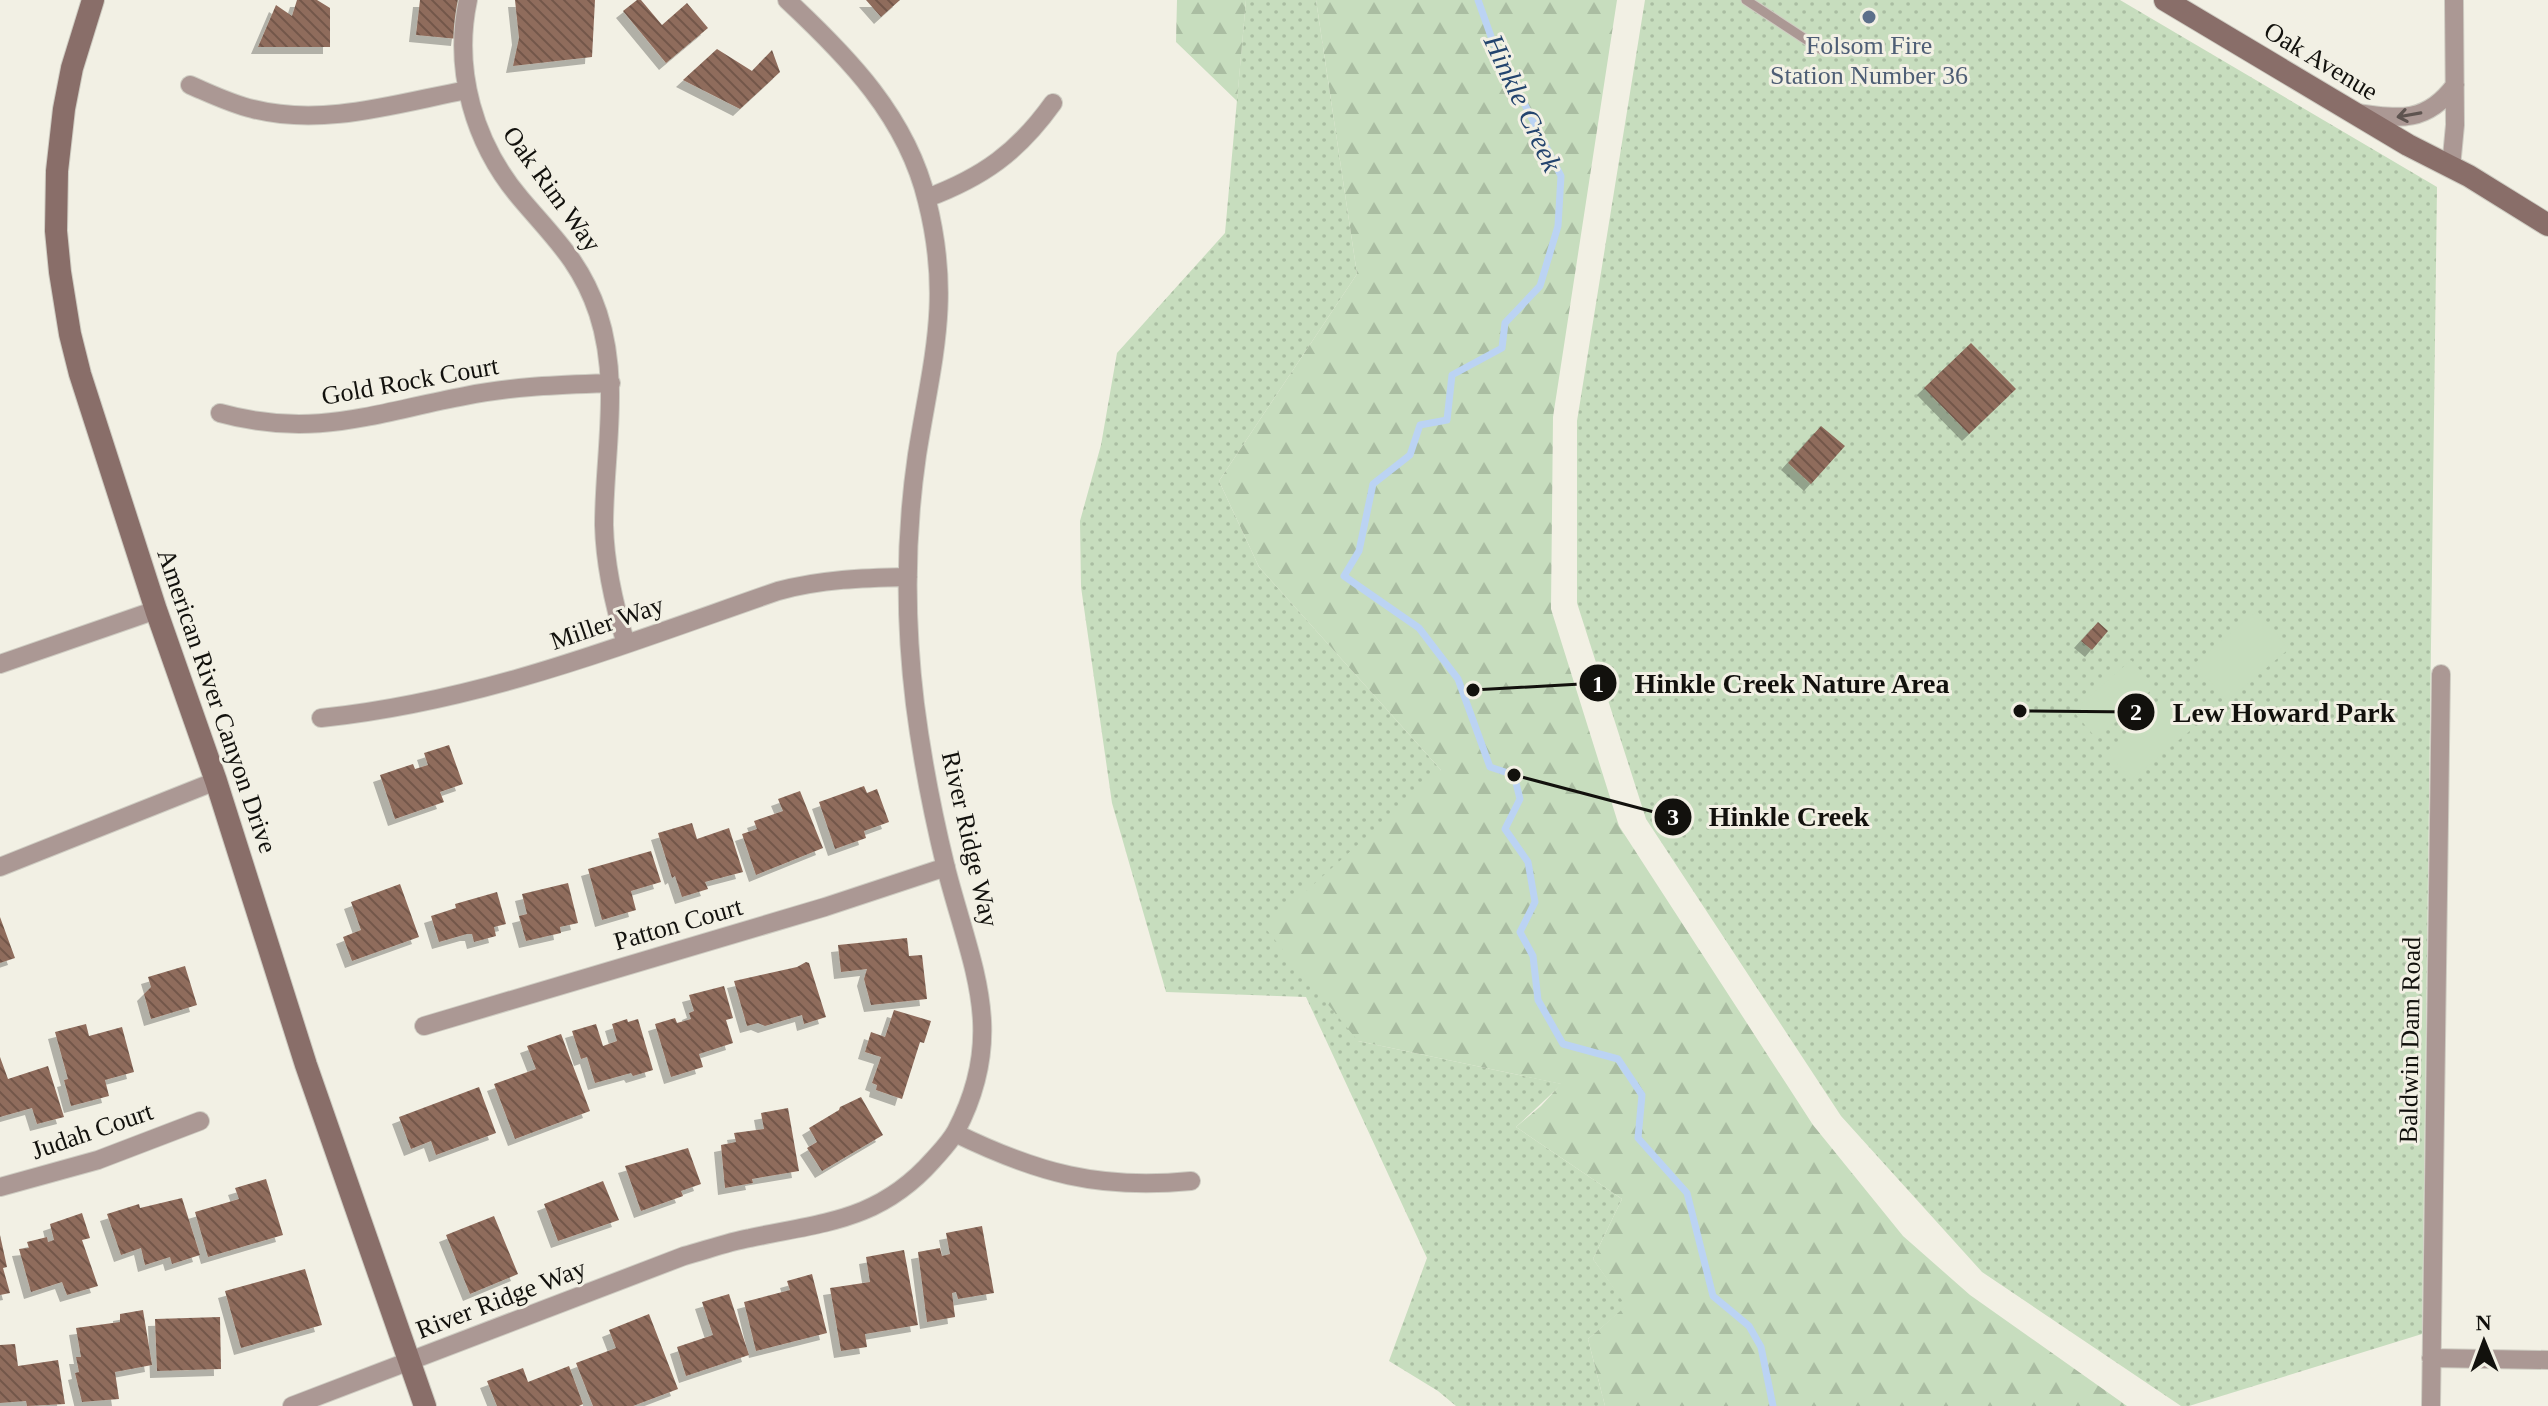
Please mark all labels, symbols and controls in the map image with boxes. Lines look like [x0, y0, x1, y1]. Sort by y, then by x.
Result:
marker: Folsom Fire Station Number 36 [1860, 8, 1878, 26]
street label: Oak Avenue [2259, 16, 2383, 106]
water label: Hinkle Creek [1477, 29, 1568, 177]
place label: Folsom Fire Station Number 36 [1770, 31, 1968, 90]
one-way arrow [2397, 109, 2422, 124]
street label: Oak Rim Way [497, 121, 607, 257]
street label: Gold Rock Court [319, 351, 501, 411]
street label: American River Canyon Drive [151, 545, 283, 857]
street label: Miller Way [546, 590, 668, 656]
callout: Hinkle Creek Nature Area [1578, 657, 1967, 709]
text: Hinkle Creek Nature Area [1635, 668, 1949, 699]
text: 1 [1592, 671, 1604, 697]
callout: Lew Howard Park [2116, 686, 2411, 738]
text: Lew Howard Park [2173, 697, 2396, 728]
text: 2 [2130, 699, 2142, 725]
street label: River Ridge Way [936, 748, 1004, 930]
callout: Hinkle Creek [1653, 791, 1885, 843]
text: Hinkle Creek [1709, 801, 1870, 832]
text: 3 [1667, 804, 1679, 830]
street label: Patton Court [610, 892, 746, 956]
street label: Baldwin Dam Road [2394, 936, 2426, 1144]
street label: Judah Court [28, 1096, 157, 1165]
street label: River Ridge Way [412, 1253, 590, 1345]
north arrow [2444, 1302, 2524, 1382]
text: N [2475, 1310, 2492, 1335]

